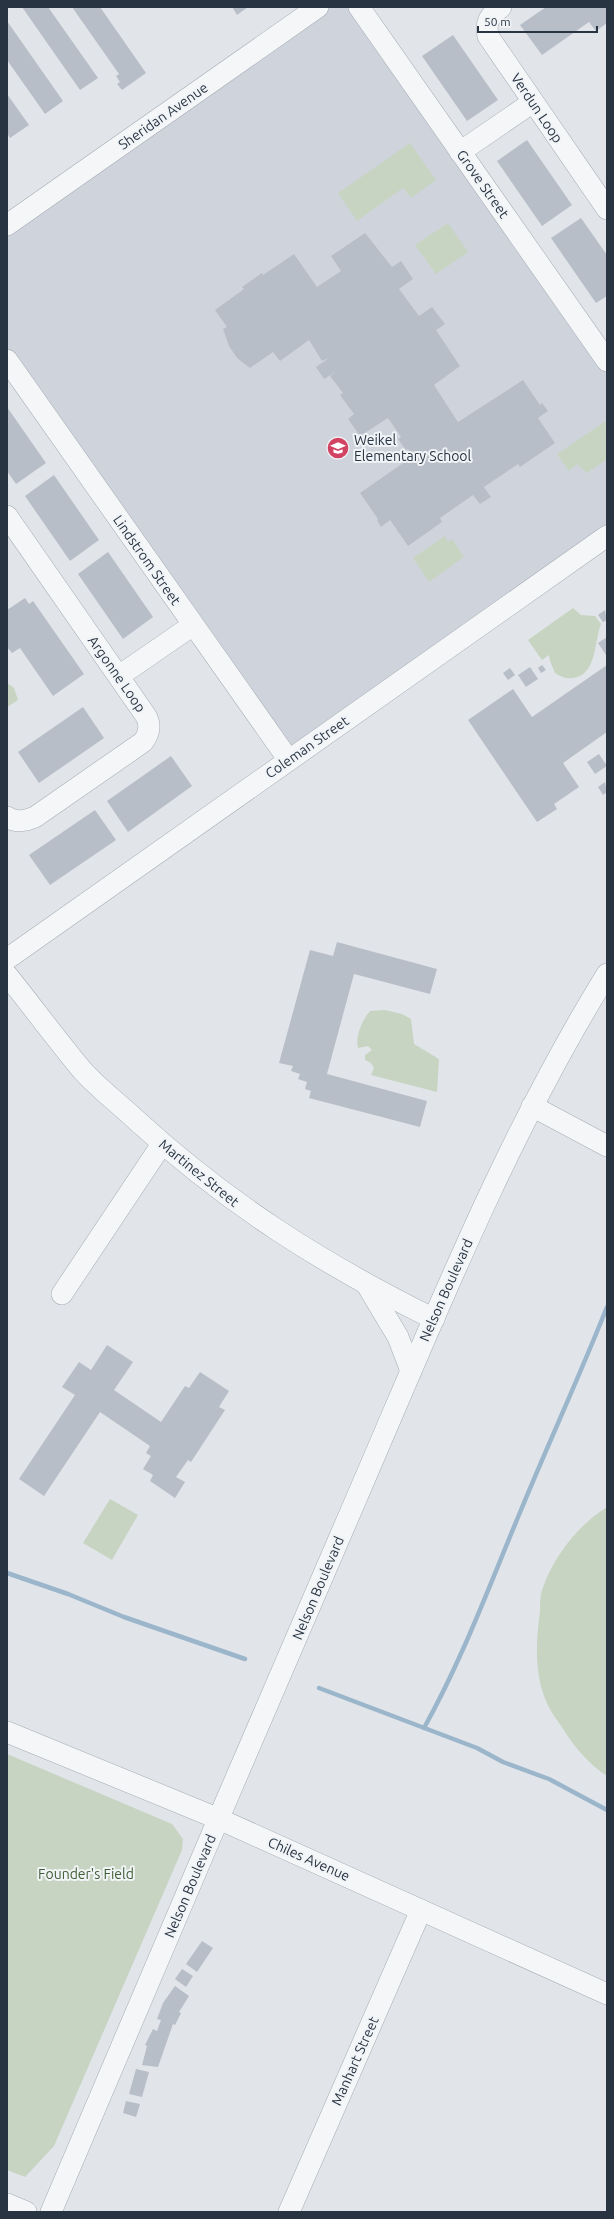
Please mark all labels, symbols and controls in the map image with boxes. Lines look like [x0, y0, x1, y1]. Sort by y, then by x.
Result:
scale bar [478, 8, 597, 34]
text: 50 m [484, 15, 511, 28]
street label: Verdun Loop [508, 70, 566, 146]
street label: Sheridan Avenue [115, 79, 211, 153]
street label: Grove Street [454, 147, 513, 222]
place label: Weikel Elementary School [354, 432, 472, 464]
school or university icon: Weikel Elementary School [325, 435, 351, 461]
street label: Lindstrom Street [110, 512, 184, 608]
street label: Argonne Loop [85, 633, 149, 715]
street label: Coleman Street [262, 712, 352, 782]
street label: Martinez Street [156, 1136, 243, 1210]
street label: Nelson Boulevard [416, 1236, 476, 1344]
street label: Nelson Boulevard [289, 1534, 347, 1642]
street label: Nelson Boulevard [161, 1832, 219, 1940]
street label: Chiles Avenue [266, 1834, 352, 1884]
park label: Founder's Field [38, 1866, 134, 1882]
street label: Manhart Street [328, 2014, 382, 2108]

